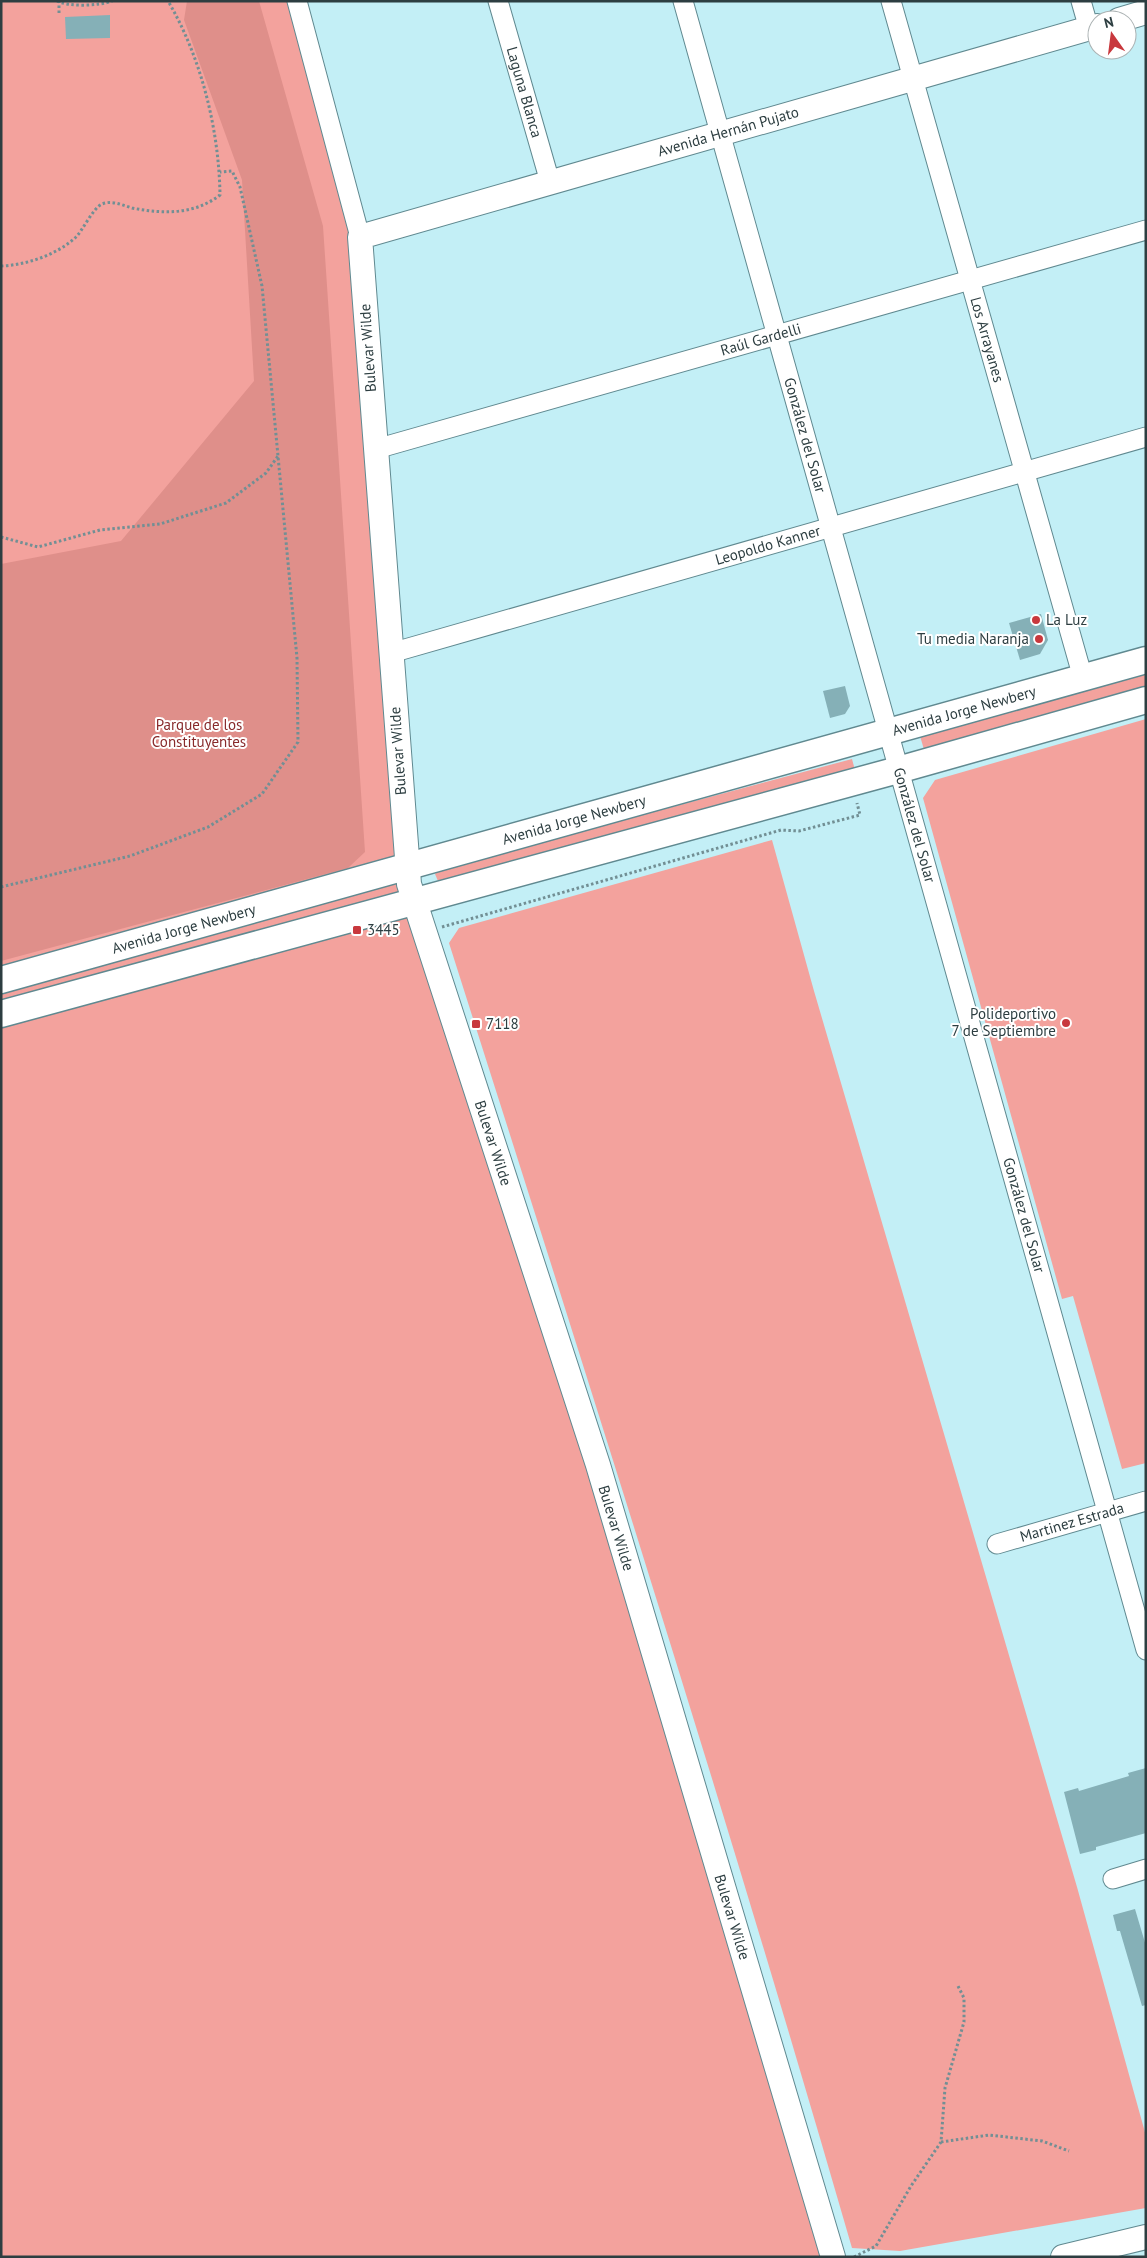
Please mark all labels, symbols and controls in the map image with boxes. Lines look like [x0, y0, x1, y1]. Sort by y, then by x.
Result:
north arrow [1087, 10, 1137, 60]
text: N [1102, 13, 1115, 32]
street label: Laguna Blanca [503, 44, 547, 140]
street label: Avenida Hernán Pujato [655, 102, 801, 160]
street label: Los Arrayanes [966, 295, 1009, 384]
street label: Bulevar Wilde [355, 303, 380, 393]
street label: Raúl Gardelli [718, 319, 803, 360]
street label: González del Solar [780, 375, 831, 495]
street label: Leopoldo Kanner [713, 521, 822, 569]
place label: La Luz [1046, 610, 1087, 629]
marker: La Luz [1030, 614, 1042, 626]
place label: Tu media Naranja [917, 629, 1029, 648]
marker: Tu media Naranja [1033, 633, 1045, 645]
street label: Avenida Jorge Newbery [890, 681, 1038, 739]
street label: Bulevar Wilde [385, 706, 410, 796]
park label: Parque de los Constituyentes [152, 715, 246, 751]
street label: González del Solar [890, 765, 940, 885]
street label: Avenida Jorge Newbery [500, 790, 648, 848]
street label: Avenida Jorge Newbery [110, 899, 258, 958]
place label: 3445 [367, 920, 400, 939]
marker: 3445 [351, 924, 363, 936]
place label: Polideportivo 7 de Septiembre [952, 1004, 1056, 1040]
place label: 7118 [486, 1014, 519, 1033]
marker: Polideportivo 7 de Septiembre [1060, 1017, 1072, 1029]
marker: 7118 [470, 1018, 482, 1030]
street label: Bulevar Wilde [471, 1098, 516, 1188]
street label: González del Solar [999, 1155, 1050, 1275]
street label: Bulevar Wilde [594, 1483, 639, 1573]
street label: Martinez Estrada [1018, 1498, 1126, 1546]
street label: Bulevar Wilde [710, 1872, 755, 1962]

